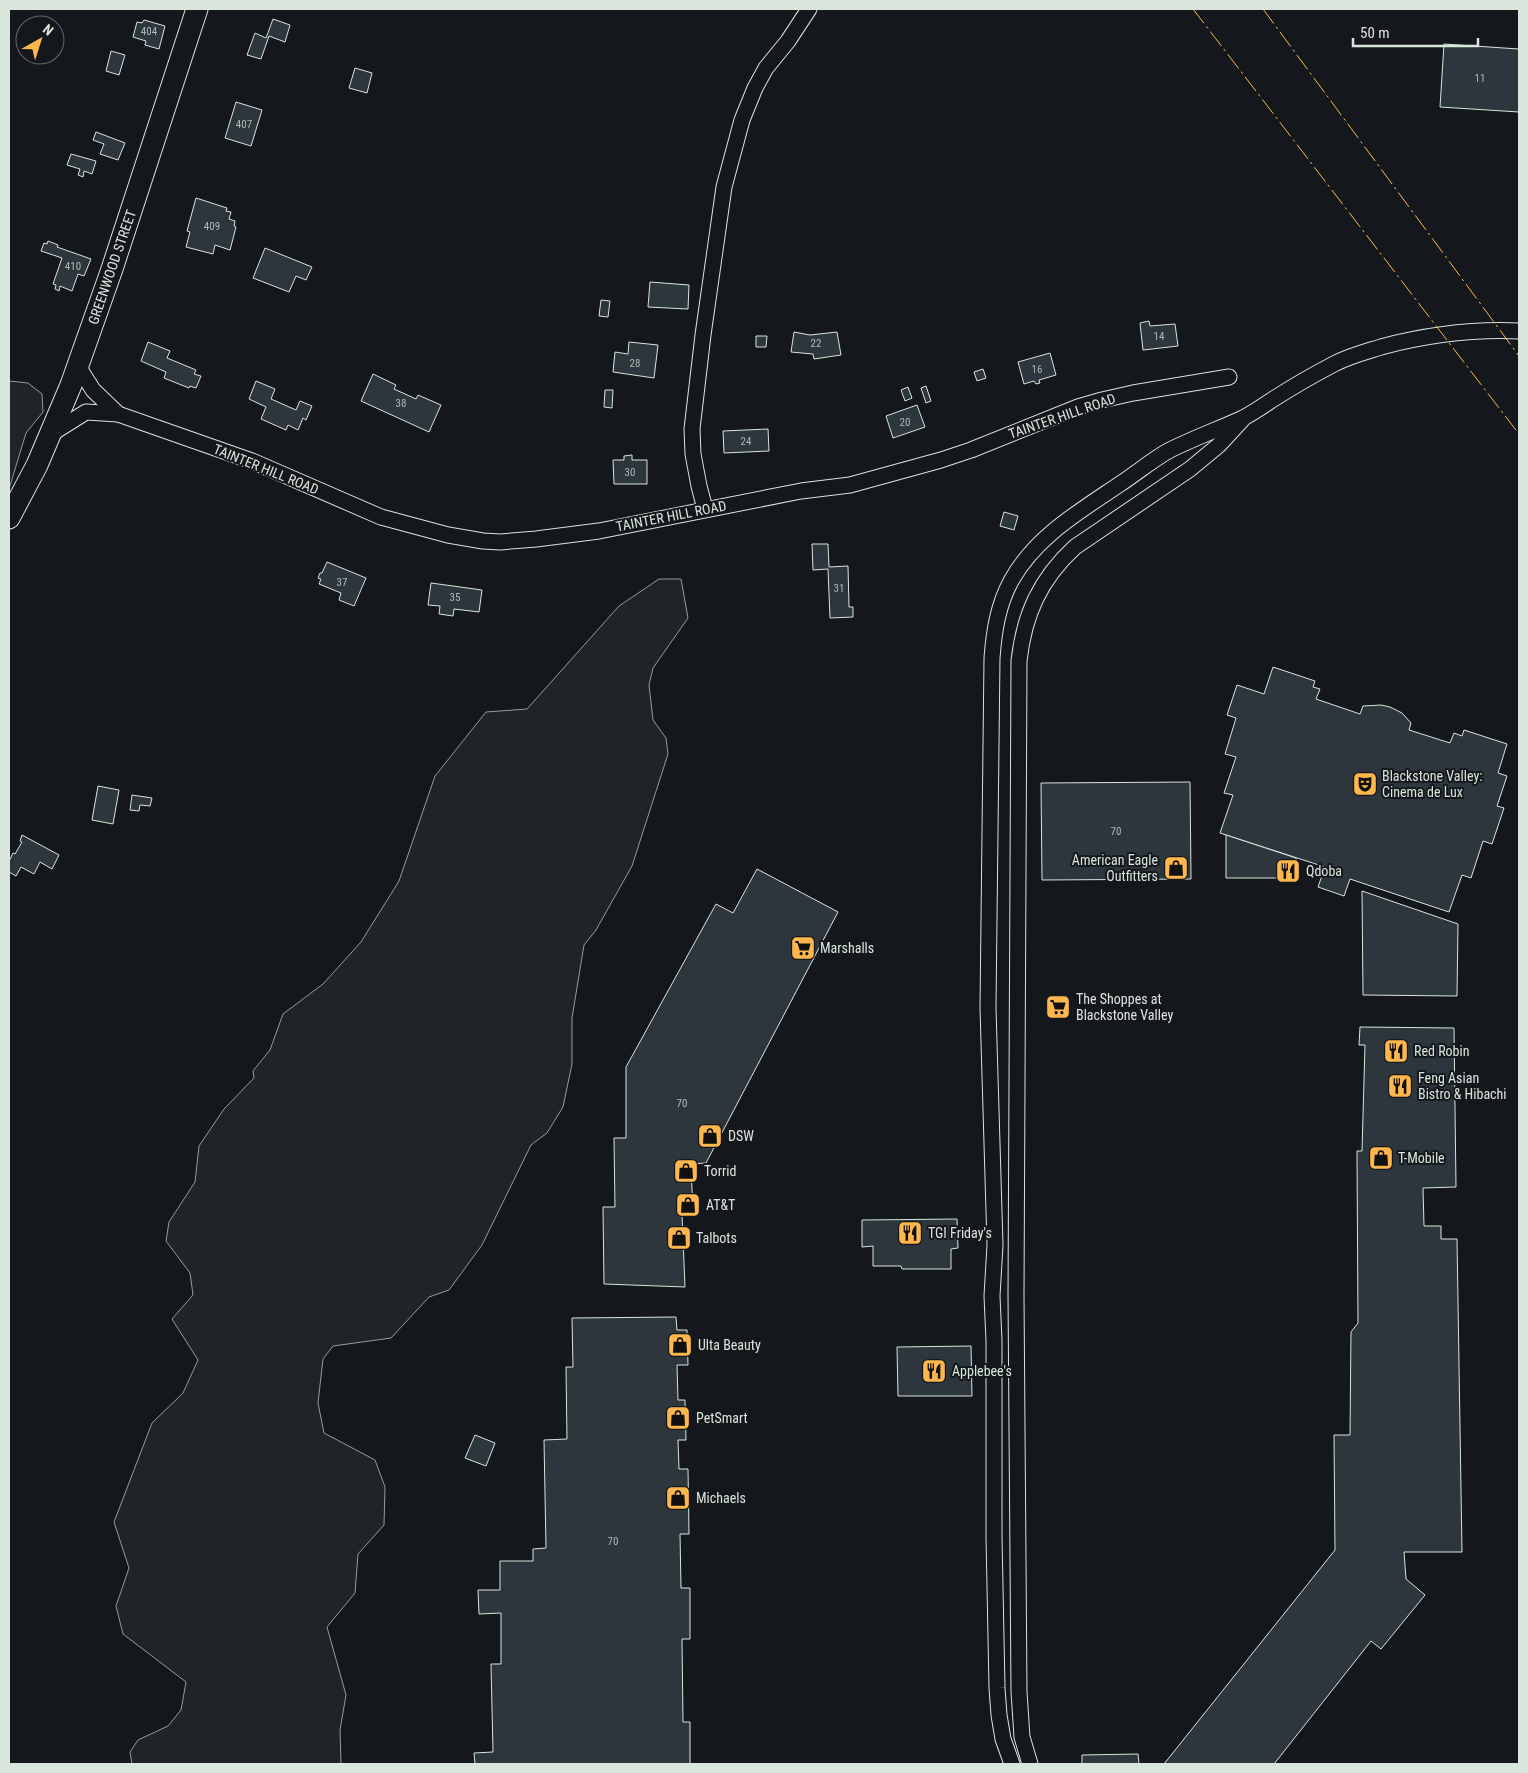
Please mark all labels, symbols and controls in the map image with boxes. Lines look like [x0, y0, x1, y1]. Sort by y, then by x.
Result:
north arrow [15, 15, 65, 65]
scale bar [1353, 15, 1478, 47]
text: N [40, 21, 57, 39]
text: 50 m [1360, 24, 1390, 42]
house number: 404 [141, 25, 158, 38]
house number: 11 [1475, 72, 1485, 85]
house number: 407 [236, 118, 252, 131]
street label: GREENWOOD STREET [85, 208, 139, 326]
house number: 409 [204, 220, 220, 233]
house number: 410 [65, 260, 81, 273]
house number: 14 [1154, 330, 1165, 343]
house number: 22 [811, 337, 821, 350]
house number: 28 [630, 357, 640, 370]
house number: 16 [1032, 363, 1042, 376]
street label: TAINTER HILL ROAD [1006, 390, 1118, 442]
house number: 38 [396, 397, 406, 410]
house number: 20 [900, 416, 910, 429]
house number: 24 [741, 435, 752, 448]
street label: TAINTER HILL ROAD [211, 441, 321, 497]
house number: 30 [625, 466, 635, 479]
street label: TAINTER HILL ROAD [614, 497, 728, 535]
house number: 37 [337, 576, 347, 589]
house number: 31 [834, 582, 844, 595]
house number: 35 [450, 591, 460, 604]
place label: Blackstone Valley: Cinema de Lux [1382, 768, 1483, 800]
theatre icon: Blackstone Valley: Cinema de Lux [1352, 771, 1378, 797]
house number: 70 [1111, 825, 1121, 838]
place label: American Eagle Outfitters [1072, 852, 1158, 884]
shop icon: American Eagle Outfitters [1163, 855, 1189, 881]
restaurant icon: Qdoba [1275, 858, 1301, 884]
place label: Qdoba [1306, 863, 1342, 879]
supermarket icon: Marshalls [790, 935, 816, 961]
place label: Marshalls [820, 940, 874, 956]
place label: The Shoppes at Blackstone Valley [1076, 991, 1173, 1023]
supermarket icon: The Shoppes at Blackstone Valley [1045, 994, 1071, 1020]
restaurant icon: Red Robin [1383, 1038, 1409, 1064]
place label: Red Robin [1414, 1043, 1470, 1059]
place label: Feng Asian Bistro & Hibachi [1418, 1070, 1507, 1102]
restaurant icon: Feng Asian Bistro & Hibachi [1387, 1073, 1413, 1099]
house number: 70 [677, 1097, 687, 1110]
shop icon: DSW [697, 1123, 723, 1149]
place label: DSW [728, 1128, 754, 1144]
shop icon: T-Mobile [1368, 1145, 1394, 1171]
place label: T-Mobile [1398, 1150, 1445, 1166]
shop icon: Torrid [673, 1158, 699, 1184]
place label: Torrid [704, 1163, 736, 1179]
shop icon: AT&T [675, 1192, 701, 1218]
place label: AT&T [706, 1197, 735, 1213]
restaurant icon: TGI Friday's [897, 1220, 923, 1246]
shop icon: Talbots [666, 1225, 692, 1251]
place label: TGI Friday's [928, 1225, 992, 1241]
place label: Talbots [696, 1230, 737, 1246]
shop icon: Ulta Beauty [667, 1332, 693, 1358]
place label: Ulta Beauty [698, 1337, 761, 1353]
restaurant icon: Applebee's [921, 1358, 947, 1384]
place label: Applebee's [952, 1363, 1012, 1379]
shop icon: PetSmart [665, 1405, 691, 1431]
place label: PetSmart [696, 1410, 748, 1426]
shop icon: Michaels [665, 1485, 691, 1511]
place label: Michaels [696, 1490, 746, 1506]
house number: 70 [608, 1535, 618, 1548]

